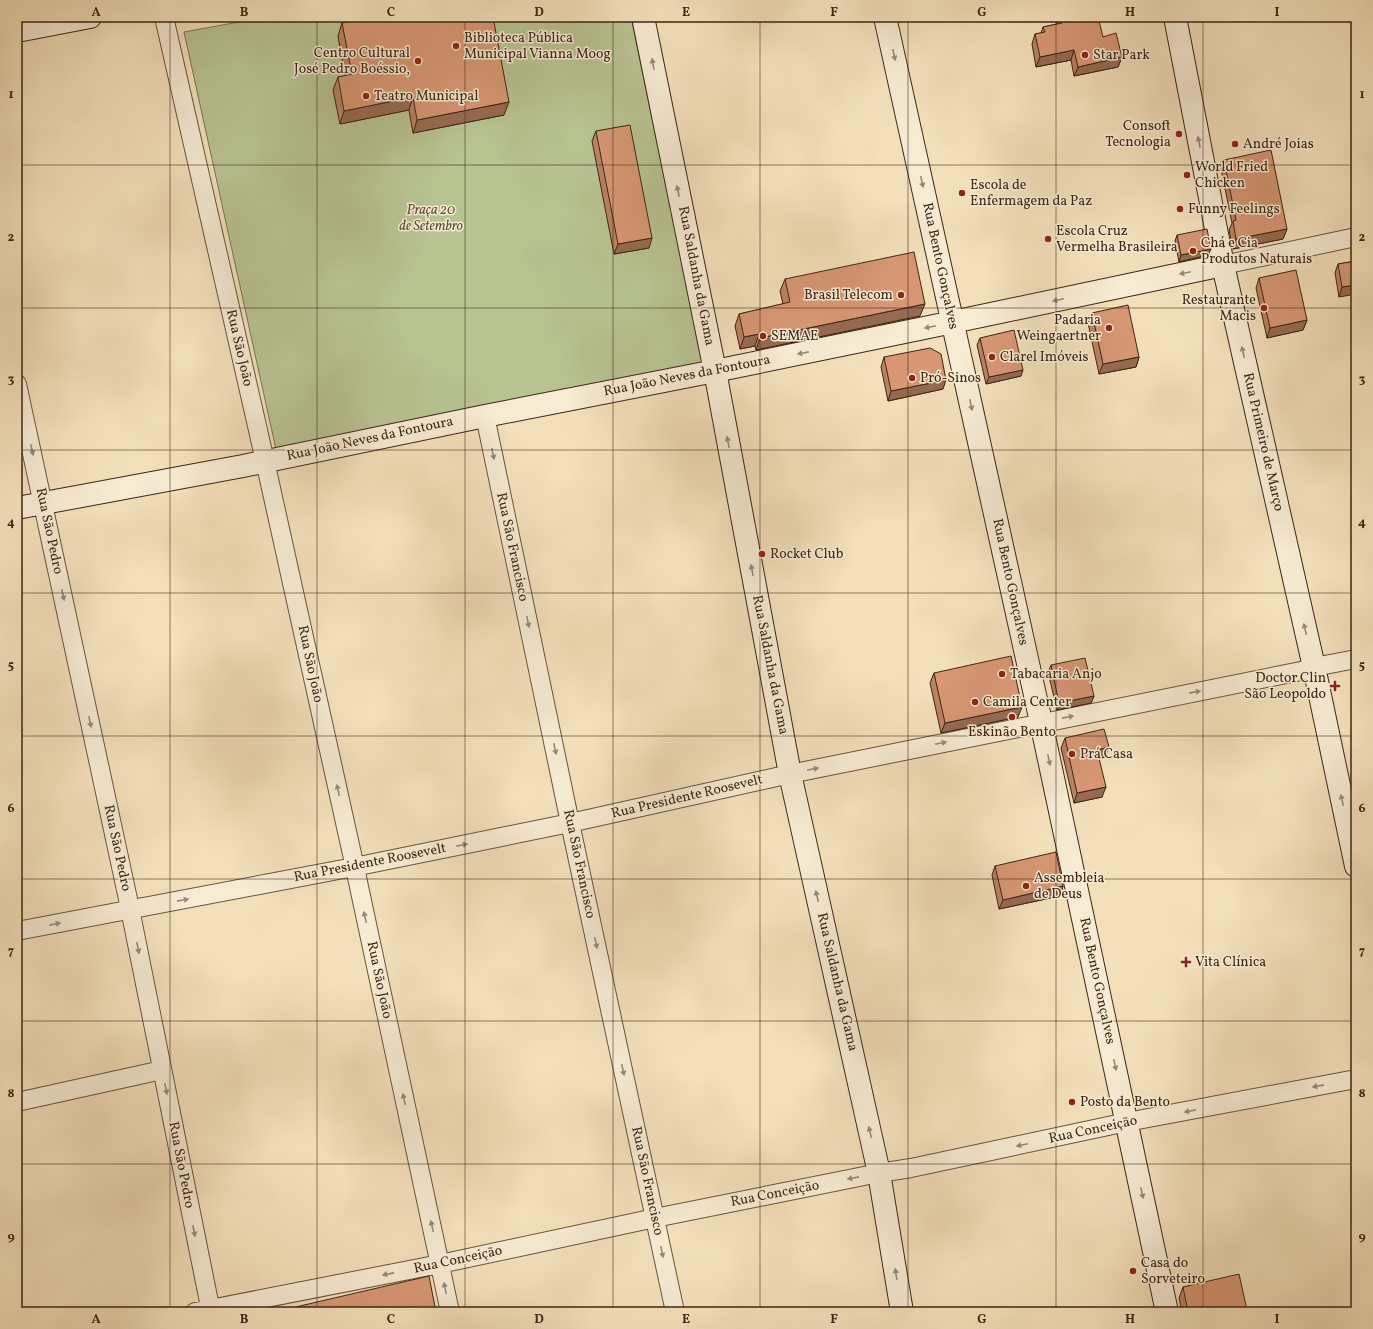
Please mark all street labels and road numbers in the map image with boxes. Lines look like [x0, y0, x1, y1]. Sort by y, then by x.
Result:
street label: Rua Bento Gonçalves [917, 201, 963, 331]
street label: Rua Saldanha da Gama [673, 205, 719, 347]
street label: Rua São João [221, 308, 257, 388]
street label: Rua João Neves da Fontoura [602, 350, 772, 402]
street label: Rua Primeiro de Março [1238, 371, 1288, 513]
street label: Rua João Neves da Fontoura [285, 412, 455, 466]
street label: Rua São Pedro [31, 486, 67, 576]
street label: Rua São Francisco [491, 491, 533, 603]
street label: Rua Bento Gonçalves [987, 517, 1033, 647]
street label: Rua Saldanha da Gama [747, 594, 793, 736]
street label: Rua São João [293, 624, 327, 704]
street label: Rua Presidente Roosevelt [609, 770, 765, 824]
street label: Rua São Pedro [99, 803, 135, 893]
street label: Rua São Francisco [558, 808, 600, 920]
street label: Rua Presidente Roosevelt [292, 839, 448, 887]
street label: Rua Saldanha da Gama [812, 911, 862, 1053]
street label: Rua Bento Gonçalves [1074, 916, 1120, 1046]
street label: Rua São João [362, 940, 396, 1020]
street label: Rua Conceição [1047, 1111, 1139, 1149]
street label: Rua São Pedro [163, 1120, 199, 1210]
street label: Rua São Francisco [626, 1125, 668, 1237]
street label: Rua Conceição [729, 1176, 821, 1212]
street label: Rua Conceição [412, 1241, 504, 1279]

